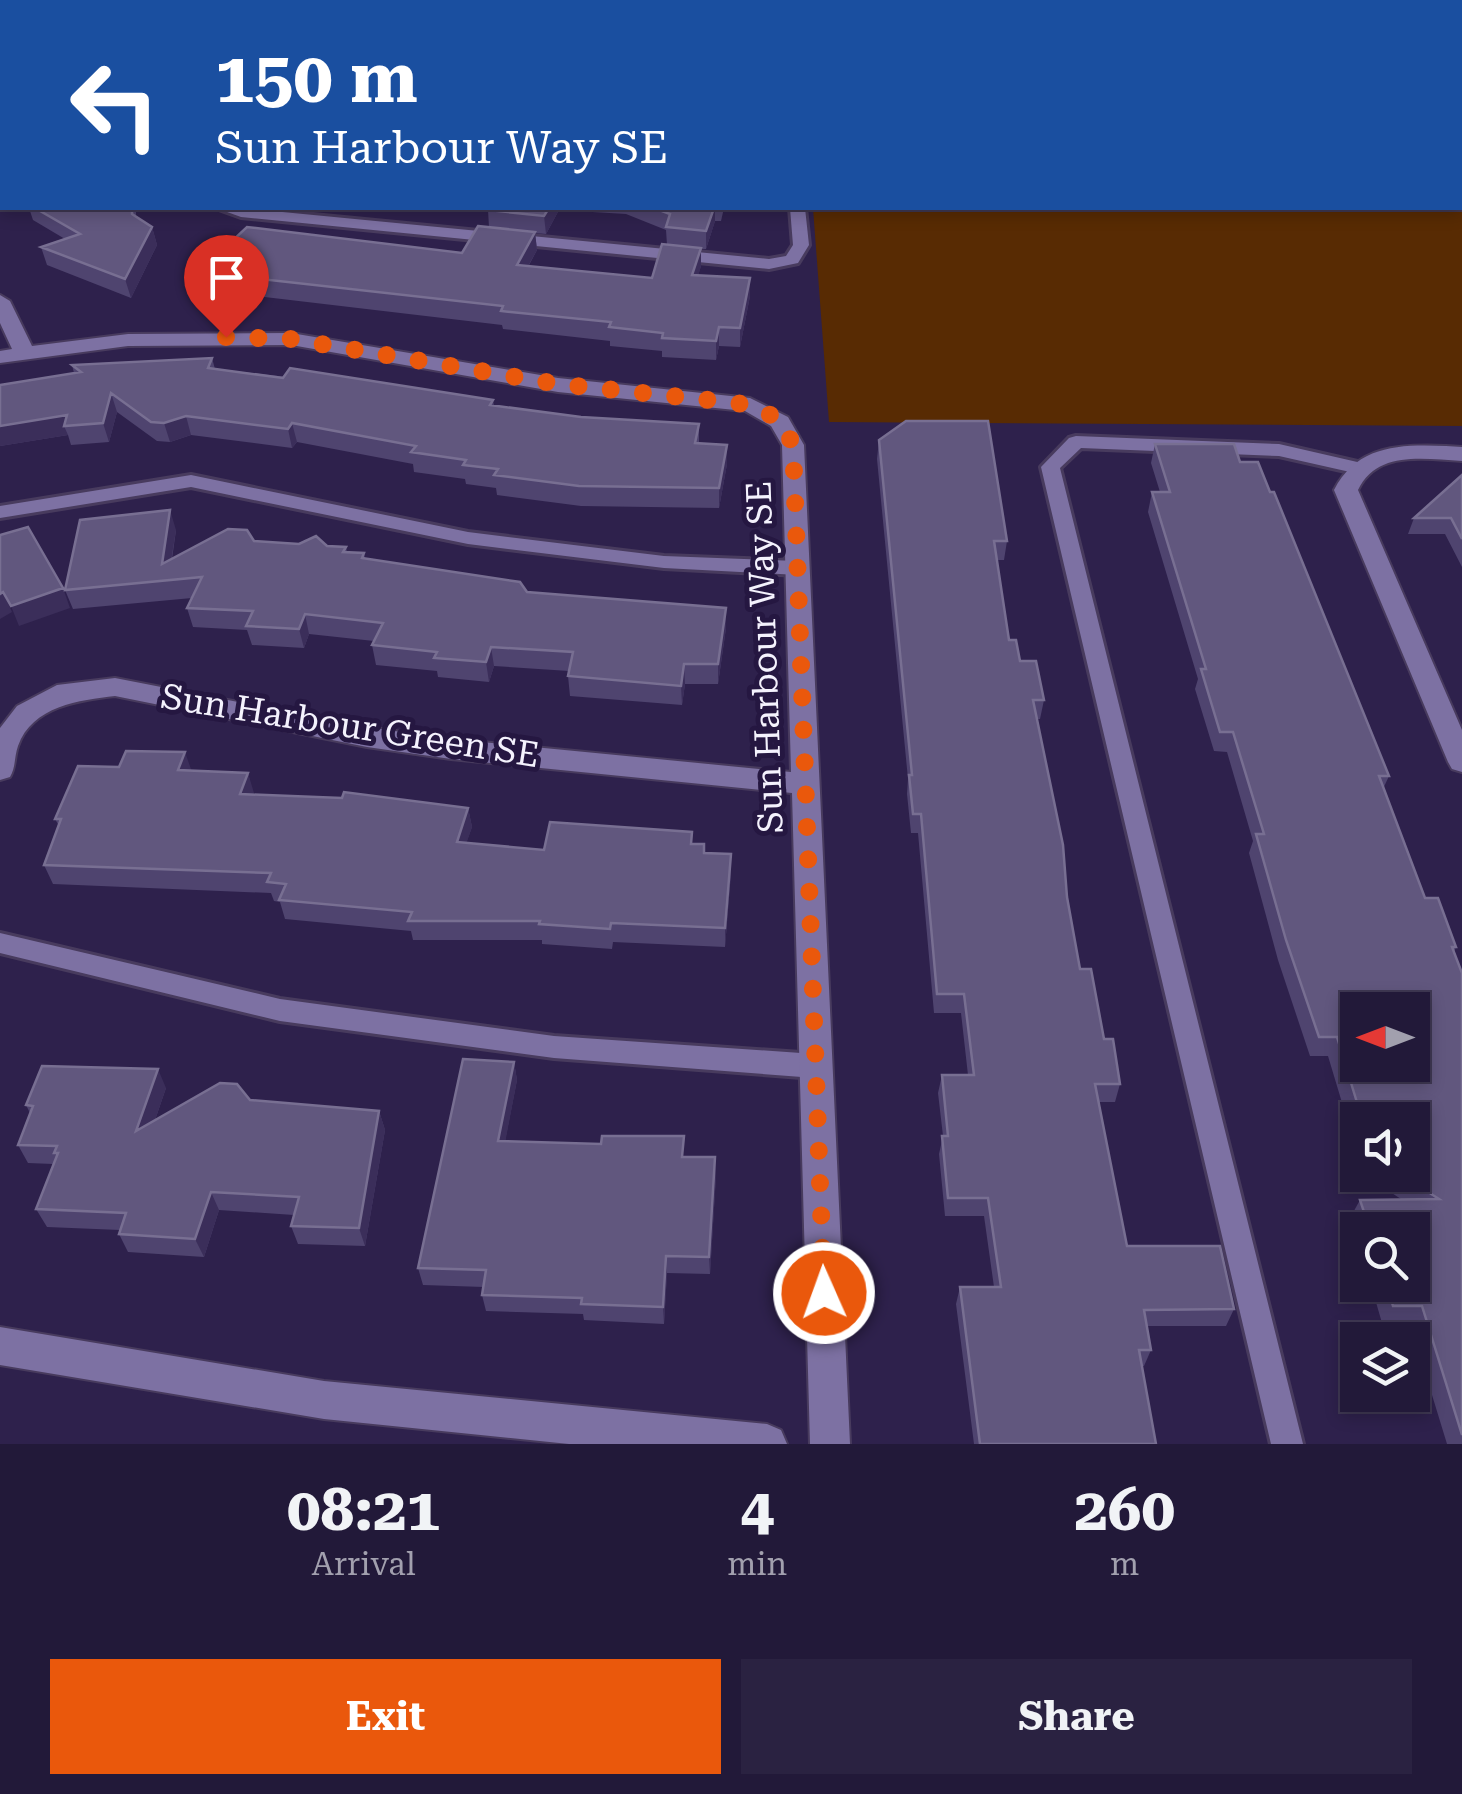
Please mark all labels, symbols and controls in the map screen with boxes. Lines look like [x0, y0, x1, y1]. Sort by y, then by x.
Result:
text: 150 m [215, 37, 418, 119]
icon: left [50, 40, 180, 170]
text: Sun Harbour Way SE [215, 121, 668, 174]
pin [184, 235, 269, 338]
icon: arrive [199, 250, 254, 305]
street label: Sun Harbour Way SE [738, 480, 792, 834]
street label: Sun Harbour Green SE [158, 676, 542, 776]
north arrow [1340, 992, 1430, 1082]
map controls [1340, 992, 1430, 1412]
button: sound [1340, 1102, 1430, 1192]
button: search [1340, 1212, 1430, 1302]
position arrow [772, 1241, 876, 1345]
button: layers [1340, 1322, 1430, 1412]
text: 08:21 [287, 1474, 440, 1545]
text: 4 [740, 1474, 774, 1545]
text: 260 [1074, 1474, 1175, 1545]
text: Arrival [312, 1545, 416, 1583]
text: min [727, 1545, 787, 1583]
text: m [1110, 1545, 1139, 1583]
button: Exit [50, 1659, 721, 1774]
button: Share [741, 1659, 1412, 1774]

